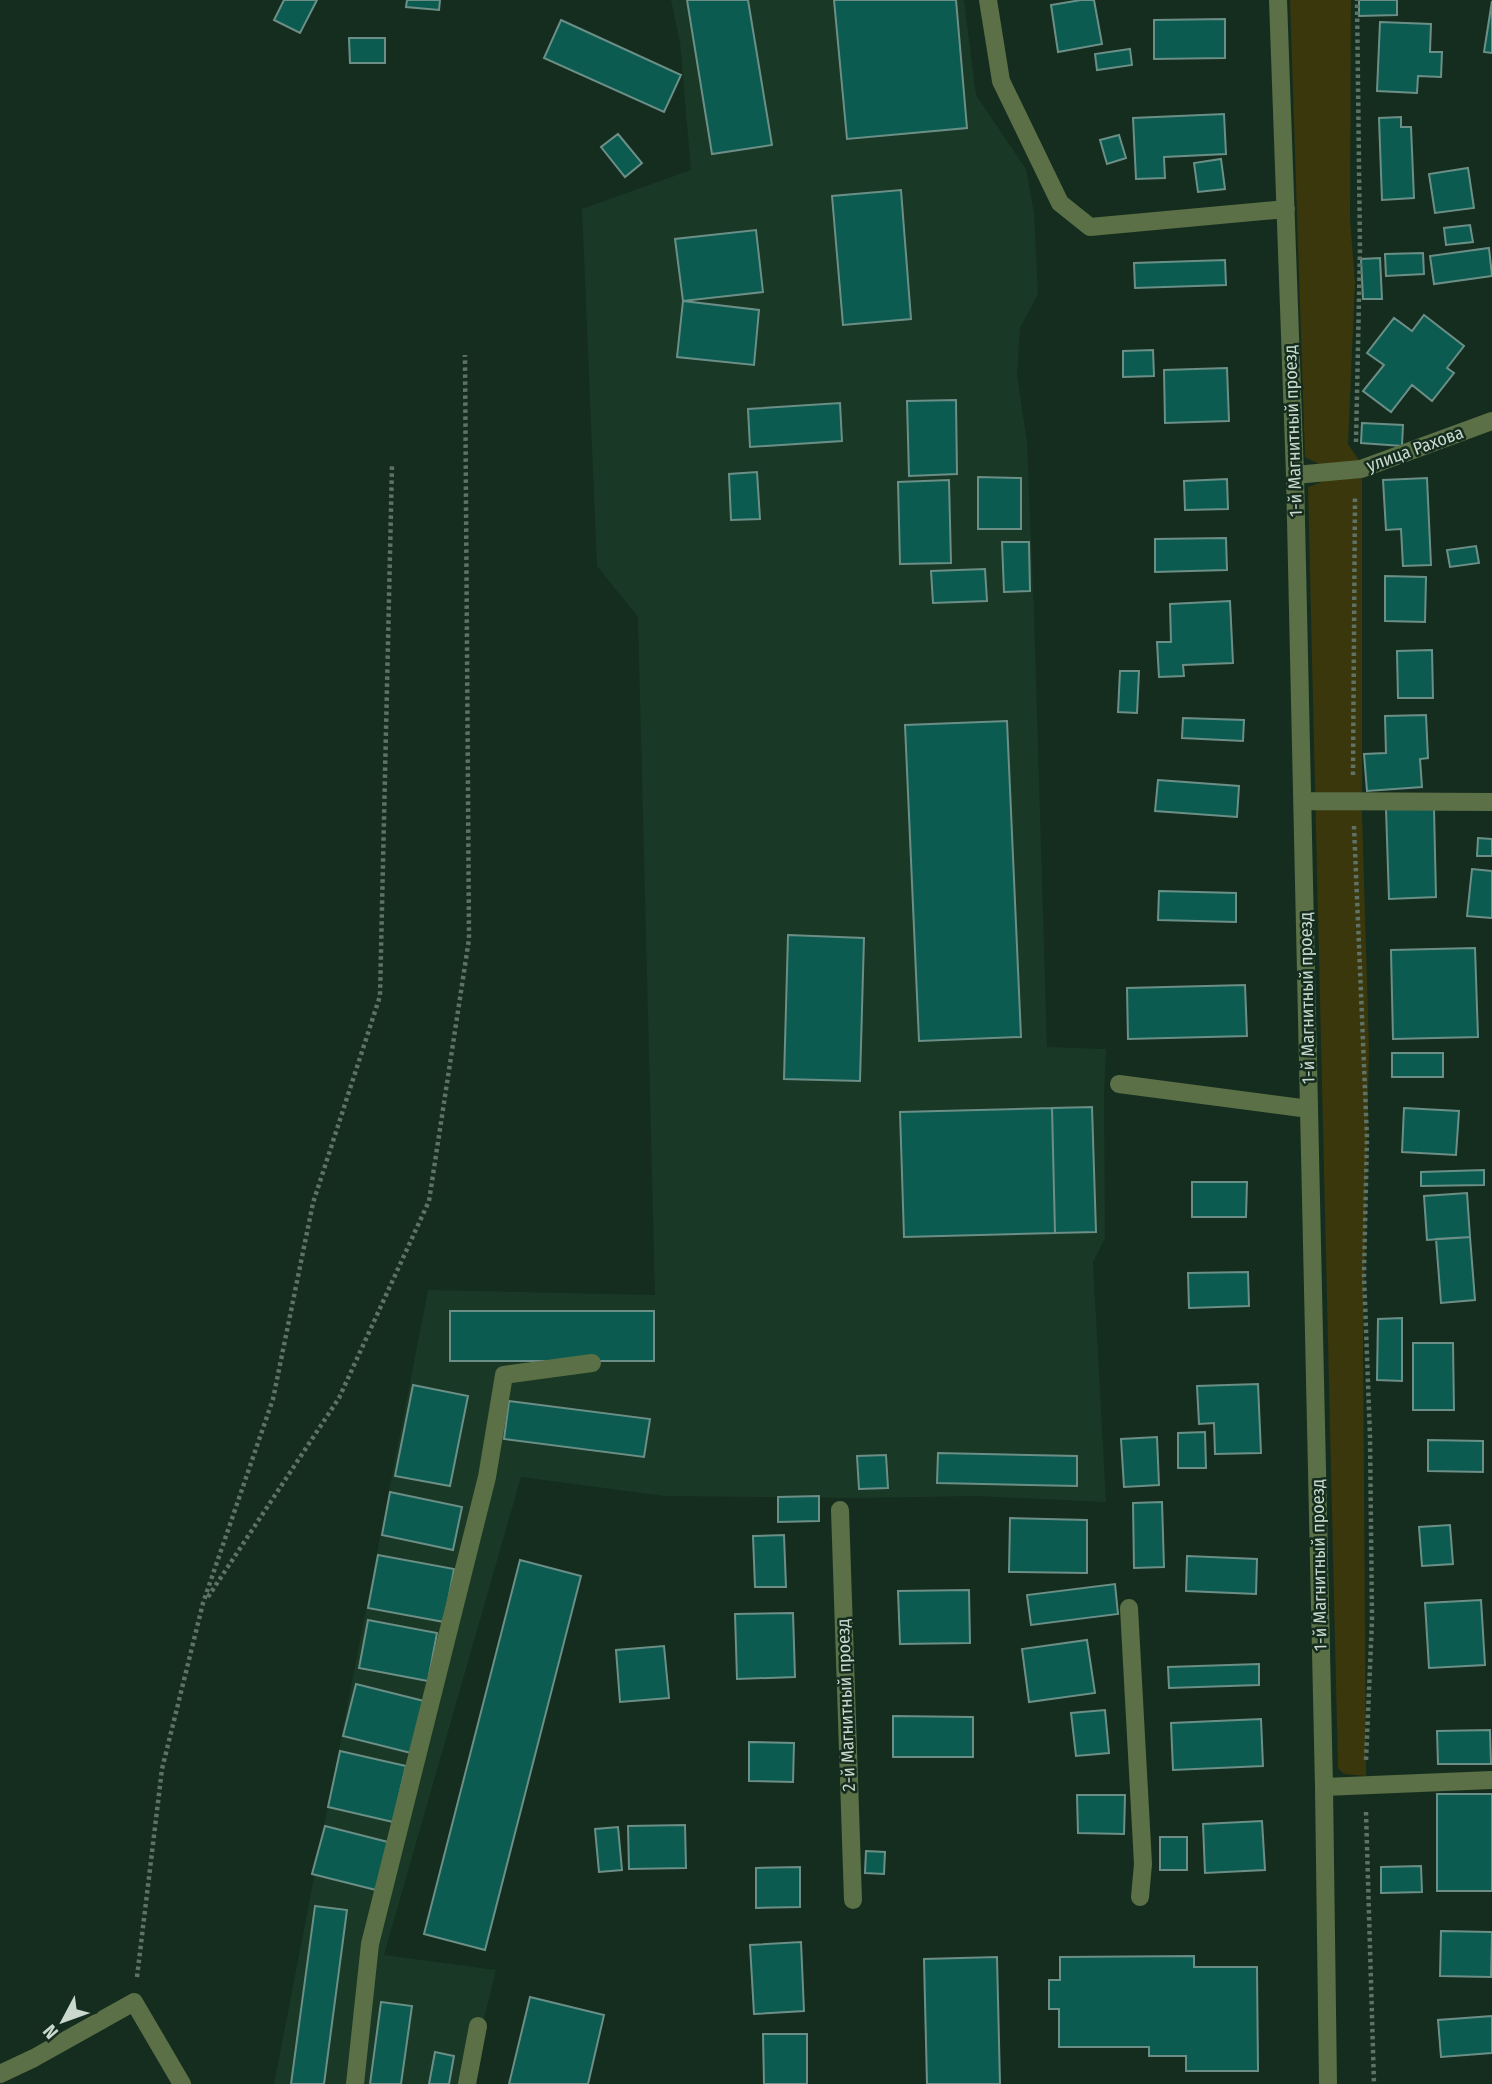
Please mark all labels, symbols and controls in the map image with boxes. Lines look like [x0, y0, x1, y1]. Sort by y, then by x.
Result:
street label: 1-й Магнитный проезд [1279, 345, 1307, 517]
street label: улица Рахова [1364, 421, 1467, 477]
street label: 1-й Магнитный проезд [1294, 912, 1320, 1084]
street label: 1-й Магнитный проезд [1306, 1479, 1332, 1651]
street label: 2-й Магнитный проезд [832, 1618, 860, 1792]
north arrow [28, 1986, 98, 2056]
text: N [38, 2020, 63, 2044]

